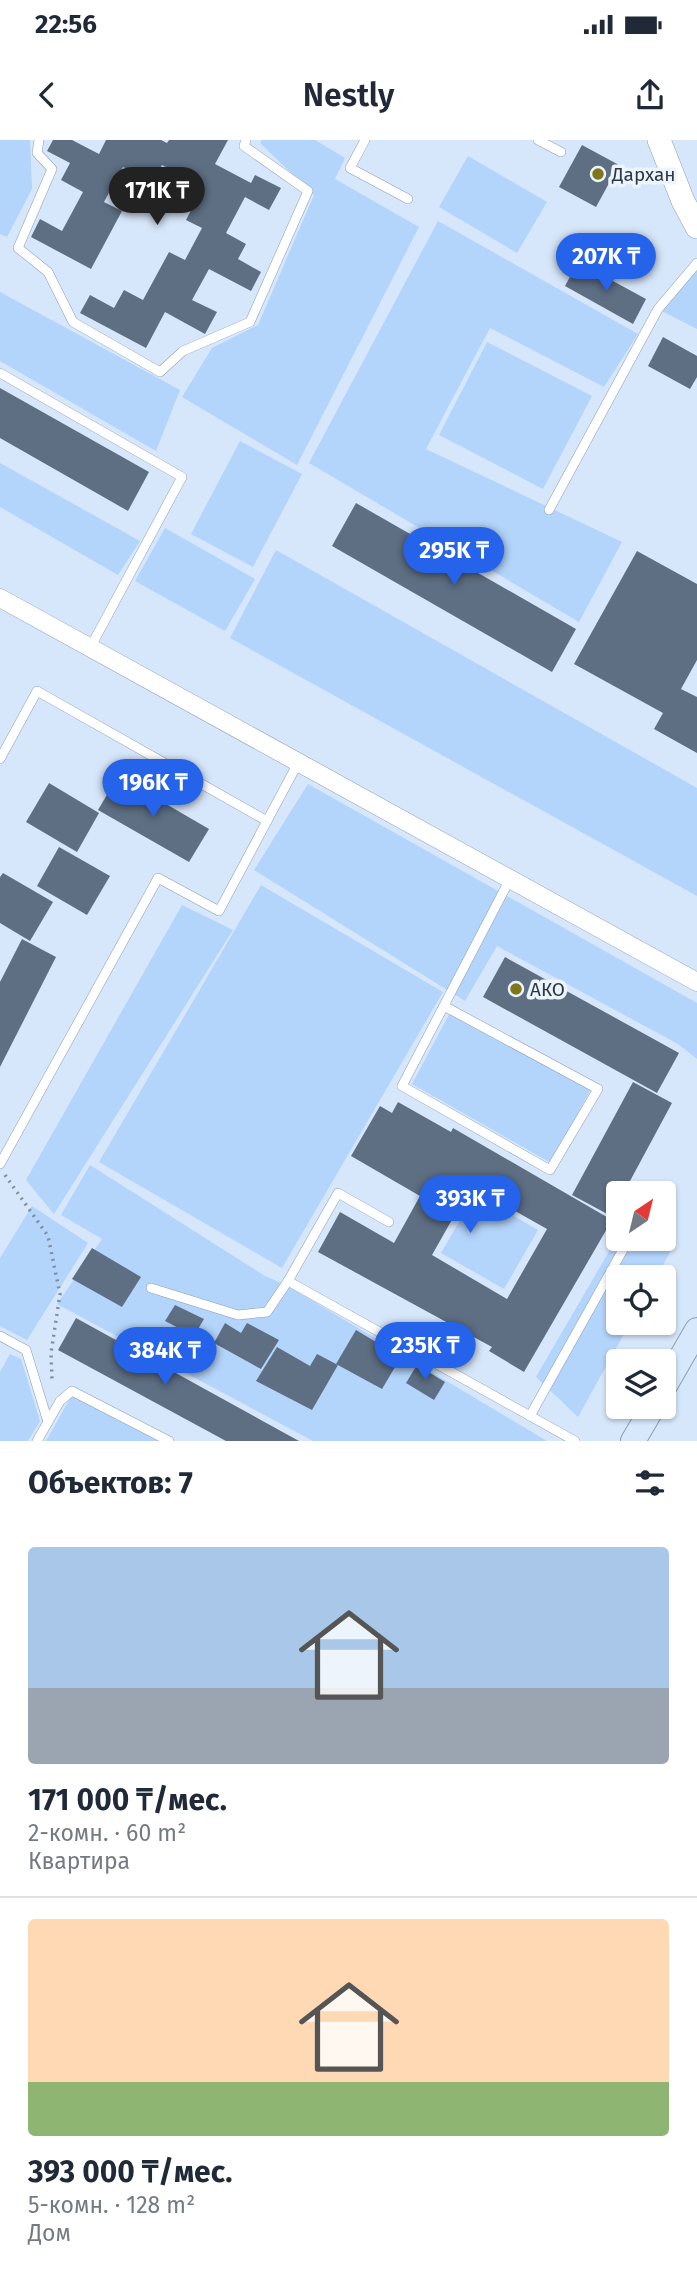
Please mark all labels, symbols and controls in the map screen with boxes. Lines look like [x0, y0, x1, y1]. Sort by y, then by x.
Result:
text: 22:56 [35, 9, 97, 40]
icon: back [28, 76, 66, 114]
text: Nestly [303, 76, 394, 114]
icon: share [631, 76, 669, 114]
place label: Дархан [611, 163, 676, 186]
marker: Дархан [590, 166, 606, 182]
pin: 171K ₸ [100, 168, 214, 227]
text: 171K ₸ [125, 176, 189, 204]
pin: 207K ₸ [549, 234, 663, 293]
text: 207K ₸ [572, 242, 640, 270]
pin: 295K ₸ [397, 528, 511, 587]
text: 295K ₸ [419, 536, 489, 564]
pin: 196K ₸ [96, 760, 210, 819]
text: 196K ₸ [118, 768, 188, 796]
place label: АКО [530, 978, 565, 1001]
marker: АКО [508, 981, 524, 997]
pin: 393K ₸ [413, 1176, 527, 1235]
north arrow [606, 1181, 676, 1251]
map controls [606, 1181, 676, 1419]
text: 393K ₸ [436, 1184, 504, 1212]
button: locate [606, 1265, 676, 1335]
pin: 235K ₸ [368, 1322, 482, 1382]
pin: 384K ₸ [108, 1328, 222, 1387]
text: 235K ₸ [391, 1331, 459, 1359]
text: 384K ₸ [130, 1336, 200, 1364]
button: layers [606, 1349, 676, 1419]
icon: filters [631, 1464, 669, 1502]
text: Объектов: 7 [28, 1465, 193, 1501]
icon: home [286, 1592, 412, 1718]
text: 171 000 ₸/мес. [28, 1782, 227, 1818]
text: 2-комн. · 60 m² [28, 1819, 186, 1847]
text: Квартира [28, 1847, 130, 1875]
icon: home [286, 1964, 412, 2090]
text: 393 000 ₸/мес. [28, 2154, 233, 2190]
text: 5-комн. · 128 m² [28, 2191, 195, 2219]
text: Дом [28, 2219, 71, 2247]

